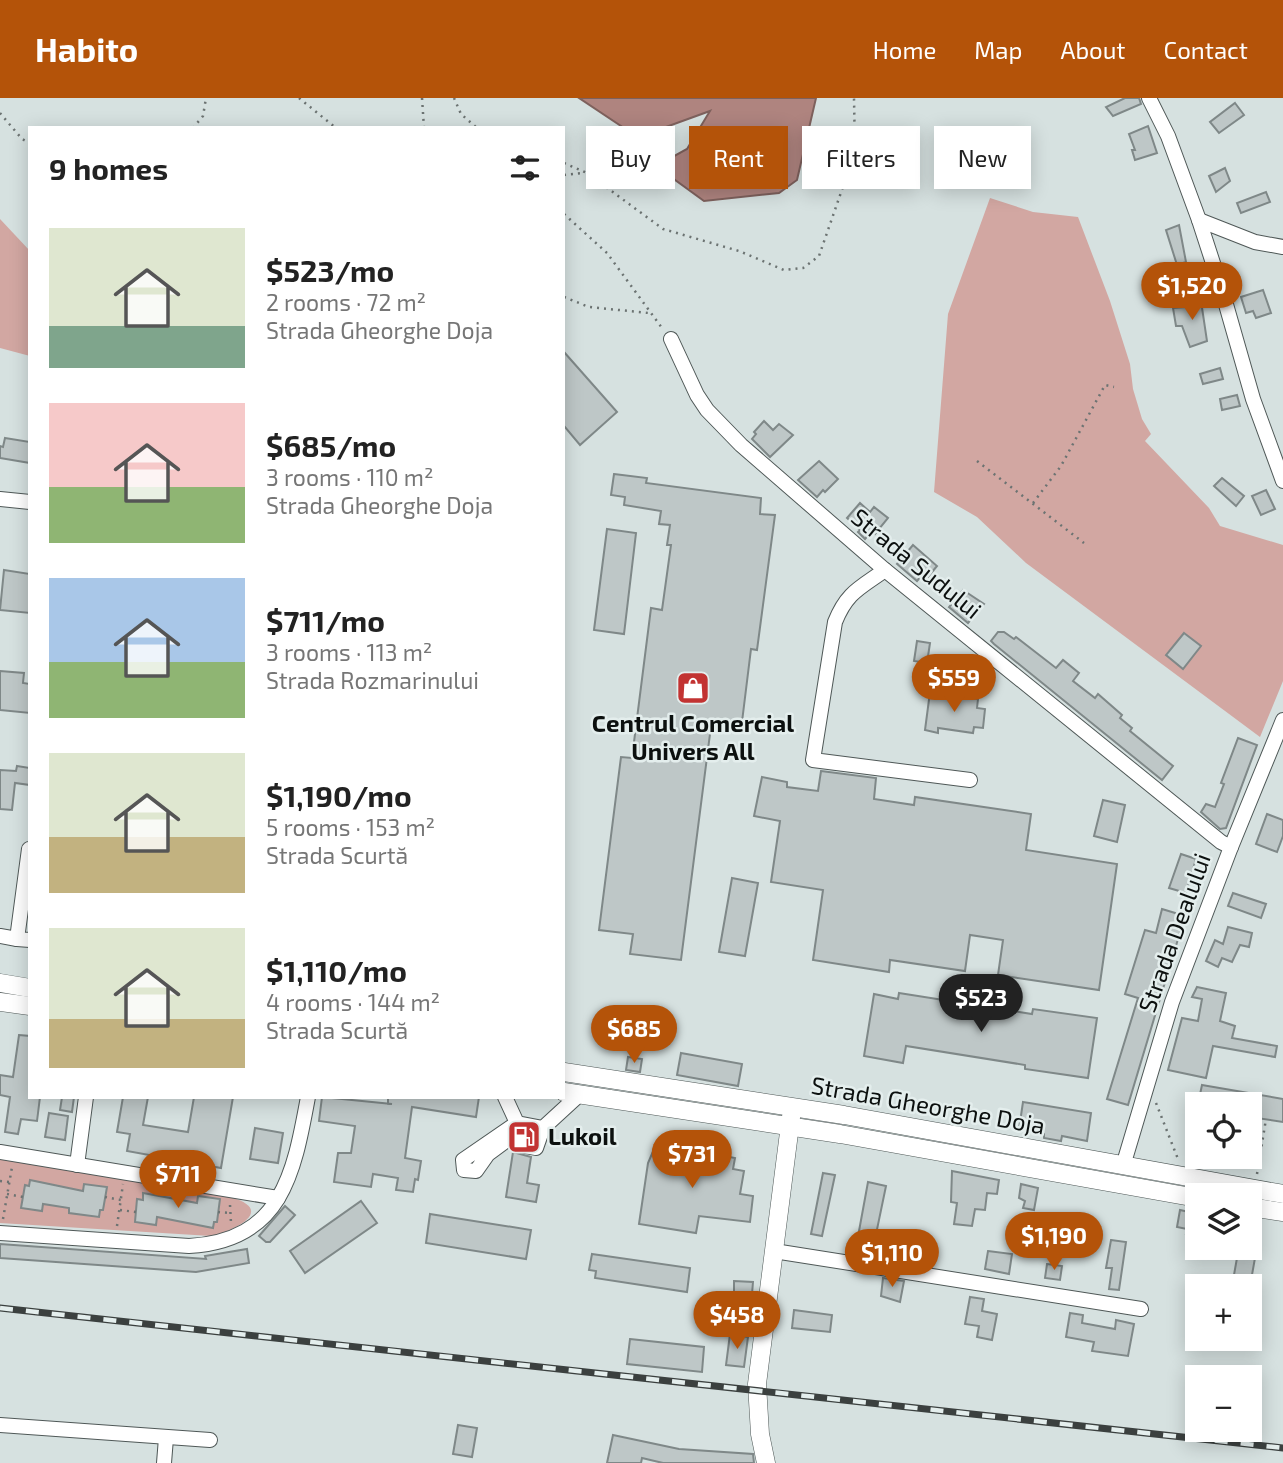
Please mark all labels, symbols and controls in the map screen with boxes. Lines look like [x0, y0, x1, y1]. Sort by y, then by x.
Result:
text: Habito [35, 29, 138, 69]
text: Home [873, 35, 936, 64]
text: Map [974, 35, 1022, 64]
text: About [1060, 35, 1126, 64]
text: Contact [1164, 35, 1248, 64]
chip: Buy [586, 126, 675, 189]
chip: Rent [689, 126, 788, 189]
chip: Filters [802, 126, 920, 189]
chip: New [934, 126, 1031, 189]
icon: filters [506, 149, 544, 187]
text: 9 homes [49, 150, 168, 186]
text: $523/mo [266, 252, 394, 288]
icon: home [105, 256, 189, 340]
pin: $1,520 [1135, 262, 1249, 322]
text: $1,520 [1157, 271, 1227, 299]
text: 2 rooms · 72 m² [266, 288, 426, 316]
text: Strada Gheorghe Doja [266, 316, 493, 344]
text: $685/mo [266, 427, 396, 463]
icon: home [105, 431, 189, 515]
text: 3 rooms · 110 m² [266, 463, 433, 491]
text: Strada Gheorghe Doja [266, 491, 493, 519]
street label: Strada Sudului [846, 502, 988, 624]
text: $711/mo [266, 602, 385, 638]
icon: home [105, 606, 189, 690]
text: 3 rooms · 113 m² [266, 638, 432, 666]
pin: $559 [913, 654, 995, 714]
text: $559 [928, 663, 980, 691]
text: Strada Rozmarinului [266, 666, 479, 694]
shop icon: Centrul Comercial Univers All [674, 669, 712, 707]
place label: Centrul Comercial Univers All [592, 708, 794, 765]
text: $1,190/mo [266, 777, 412, 813]
icon: home [105, 781, 189, 865]
text: 5 rooms · 153 m² [266, 813, 435, 841]
text: Strada Scurtă [266, 841, 408, 869]
street label: Strada Dealului [1131, 849, 1216, 1016]
text: $1,110/mo [266, 952, 407, 988]
icon: home [105, 956, 189, 1040]
pin: $523 [940, 974, 1022, 1034]
text: $523 [955, 983, 1007, 1011]
text: 4 rooms · 144 m² [266, 988, 440, 1016]
pin: $685 [593, 1006, 675, 1065]
text: $685 [607, 1014, 661, 1042]
text: Strada Scurtă [266, 1016, 408, 1044]
street label: Strada Gheorghe Doja [809, 1070, 1047, 1139]
map controls [1185, 1092, 1262, 1442]
button: locate [1185, 1092, 1262, 1169]
fuel station icon: Lukoil [505, 1118, 543, 1156]
place label: Lukoil [548, 1121, 617, 1150]
pin: $731 [651, 1130, 733, 1190]
text: $731 [668, 1139, 716, 1167]
pin: $711 [137, 1150, 219, 1210]
text: $711 [155, 1159, 201, 1187]
button: layers [1185, 1183, 1262, 1260]
pin: $1,190 [997, 1212, 1111, 1272]
text: $1,190 [1021, 1221, 1087, 1249]
pin: $1,110 [835, 1230, 949, 1289]
text: $1,110 [861, 1238, 923, 1266]
button: + [1185, 1274, 1262, 1351]
pin: $458 [696, 1292, 778, 1351]
text: $458 [709, 1300, 765, 1328]
button: − [1185, 1365, 1262, 1442]

